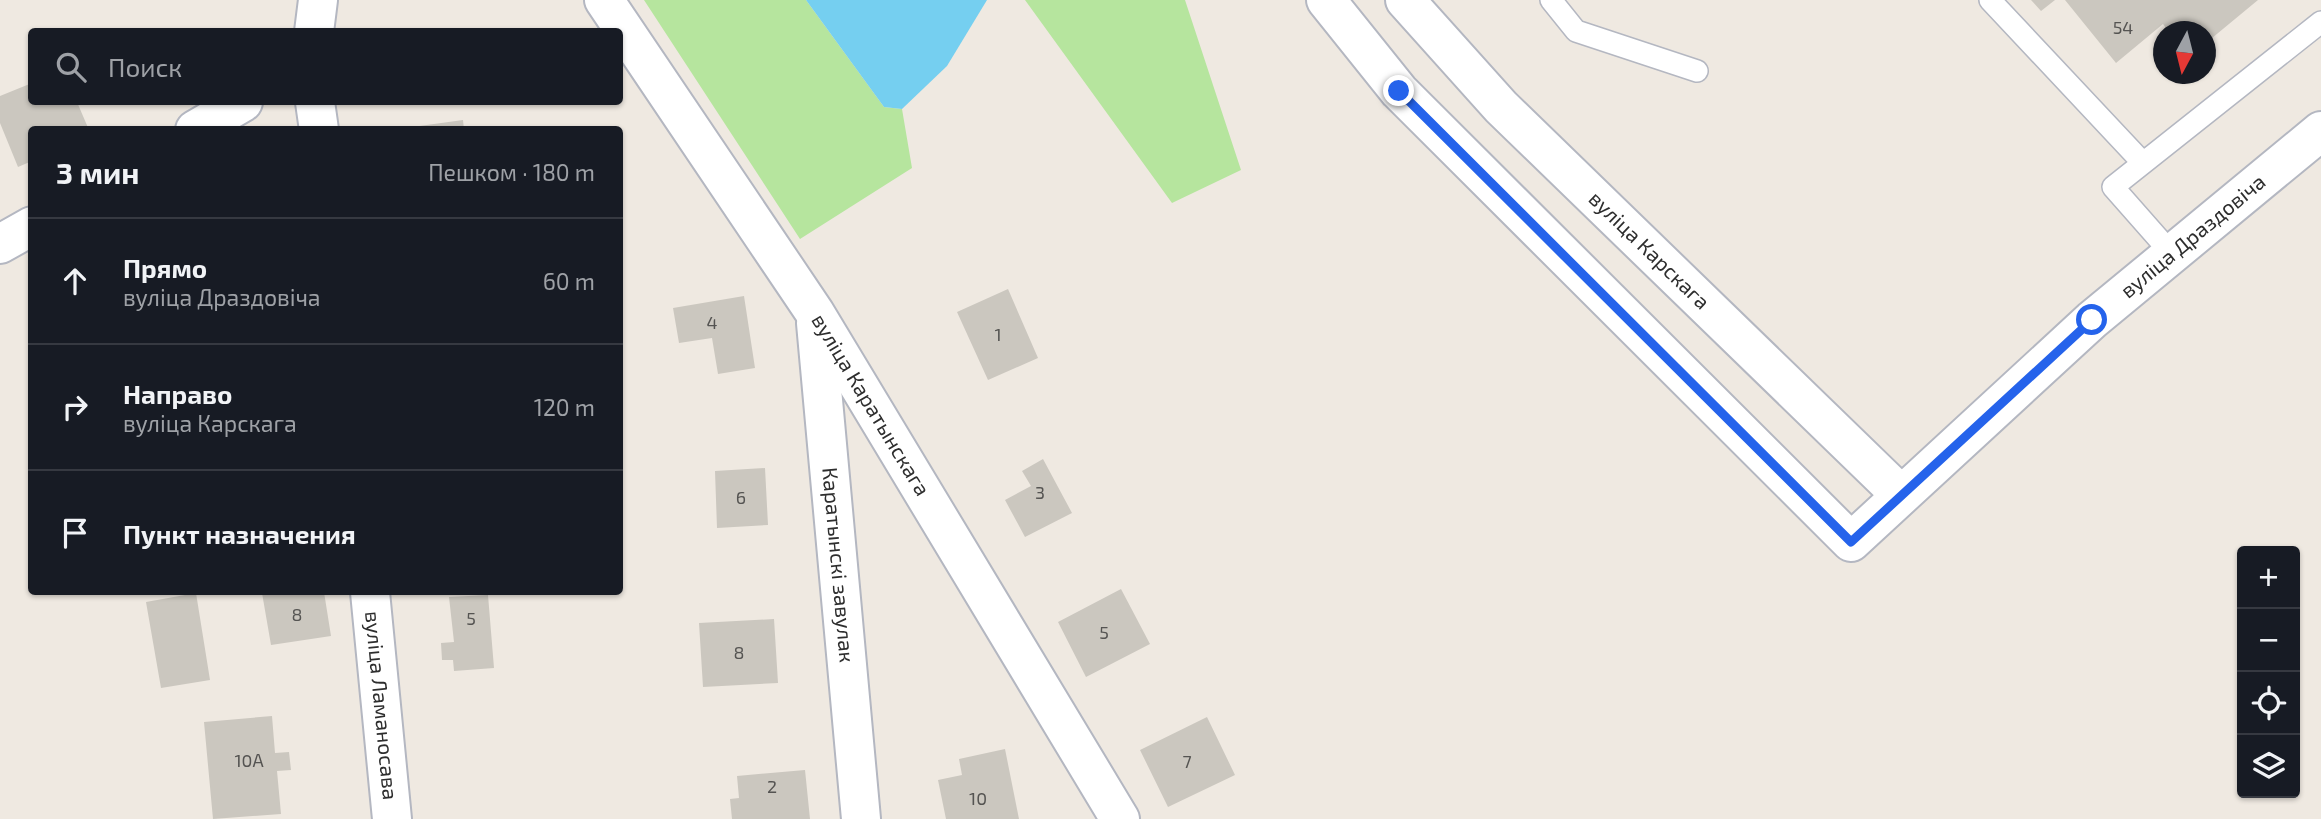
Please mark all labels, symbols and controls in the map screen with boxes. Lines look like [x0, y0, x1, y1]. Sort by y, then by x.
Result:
house number: 54 [2113, 16, 2133, 38]
north arrow [2153, 21, 2216, 84]
search box [28, 28, 623, 105]
icon: search [52, 48, 90, 86]
text: Поиск [108, 51, 182, 82]
route end [1383, 75, 1414, 106]
text: 3 мин [56, 154, 140, 190]
text: Пешком · 180 m [428, 158, 595, 186]
street label: вуліца Драздовіча [2115, 168, 2270, 302]
street label: вуліца Карскага [1584, 185, 1716, 314]
text: Прямо [123, 252, 207, 283]
icon: ahead [56, 262, 94, 300]
text: 60 m [543, 267, 595, 295]
text: вуліца Драздовіча [123, 283, 321, 311]
route start [2076, 304, 2107, 335]
street label: вуліца Каратынскага [807, 309, 936, 500]
house number: 4 [706, 311, 718, 333]
house number: 1 [994, 323, 1002, 345]
text: Направо [123, 378, 232, 409]
icon: right [56, 388, 94, 426]
text: 120 m [534, 393, 595, 421]
text: вуліца Карскага [123, 409, 297, 437]
street label: Каратынскі завулак [818, 466, 861, 664]
house number: 3 [1035, 481, 1045, 503]
house number: 6 [736, 486, 746, 508]
icon: arrive [56, 514, 94, 552]
text: Пункт назначения [123, 518, 356, 549]
map controls [2237, 546, 2300, 798]
button: + [2237, 546, 2300, 609]
house number: 8 [292, 603, 302, 625]
house number: 5 [466, 607, 476, 629]
button: − [2237, 609, 2300, 672]
street label: вуліца Ламаносава [361, 610, 404, 801]
house number: 5 [1099, 621, 1109, 643]
house number: 8 [734, 641, 744, 663]
button: locate [2237, 672, 2300, 735]
button: layers [2237, 735, 2300, 798]
house number: 10А [234, 749, 264, 771]
house number: 7 [1182, 750, 1192, 772]
house number: 2 [767, 775, 777, 797]
house number: 10 [969, 787, 987, 809]

